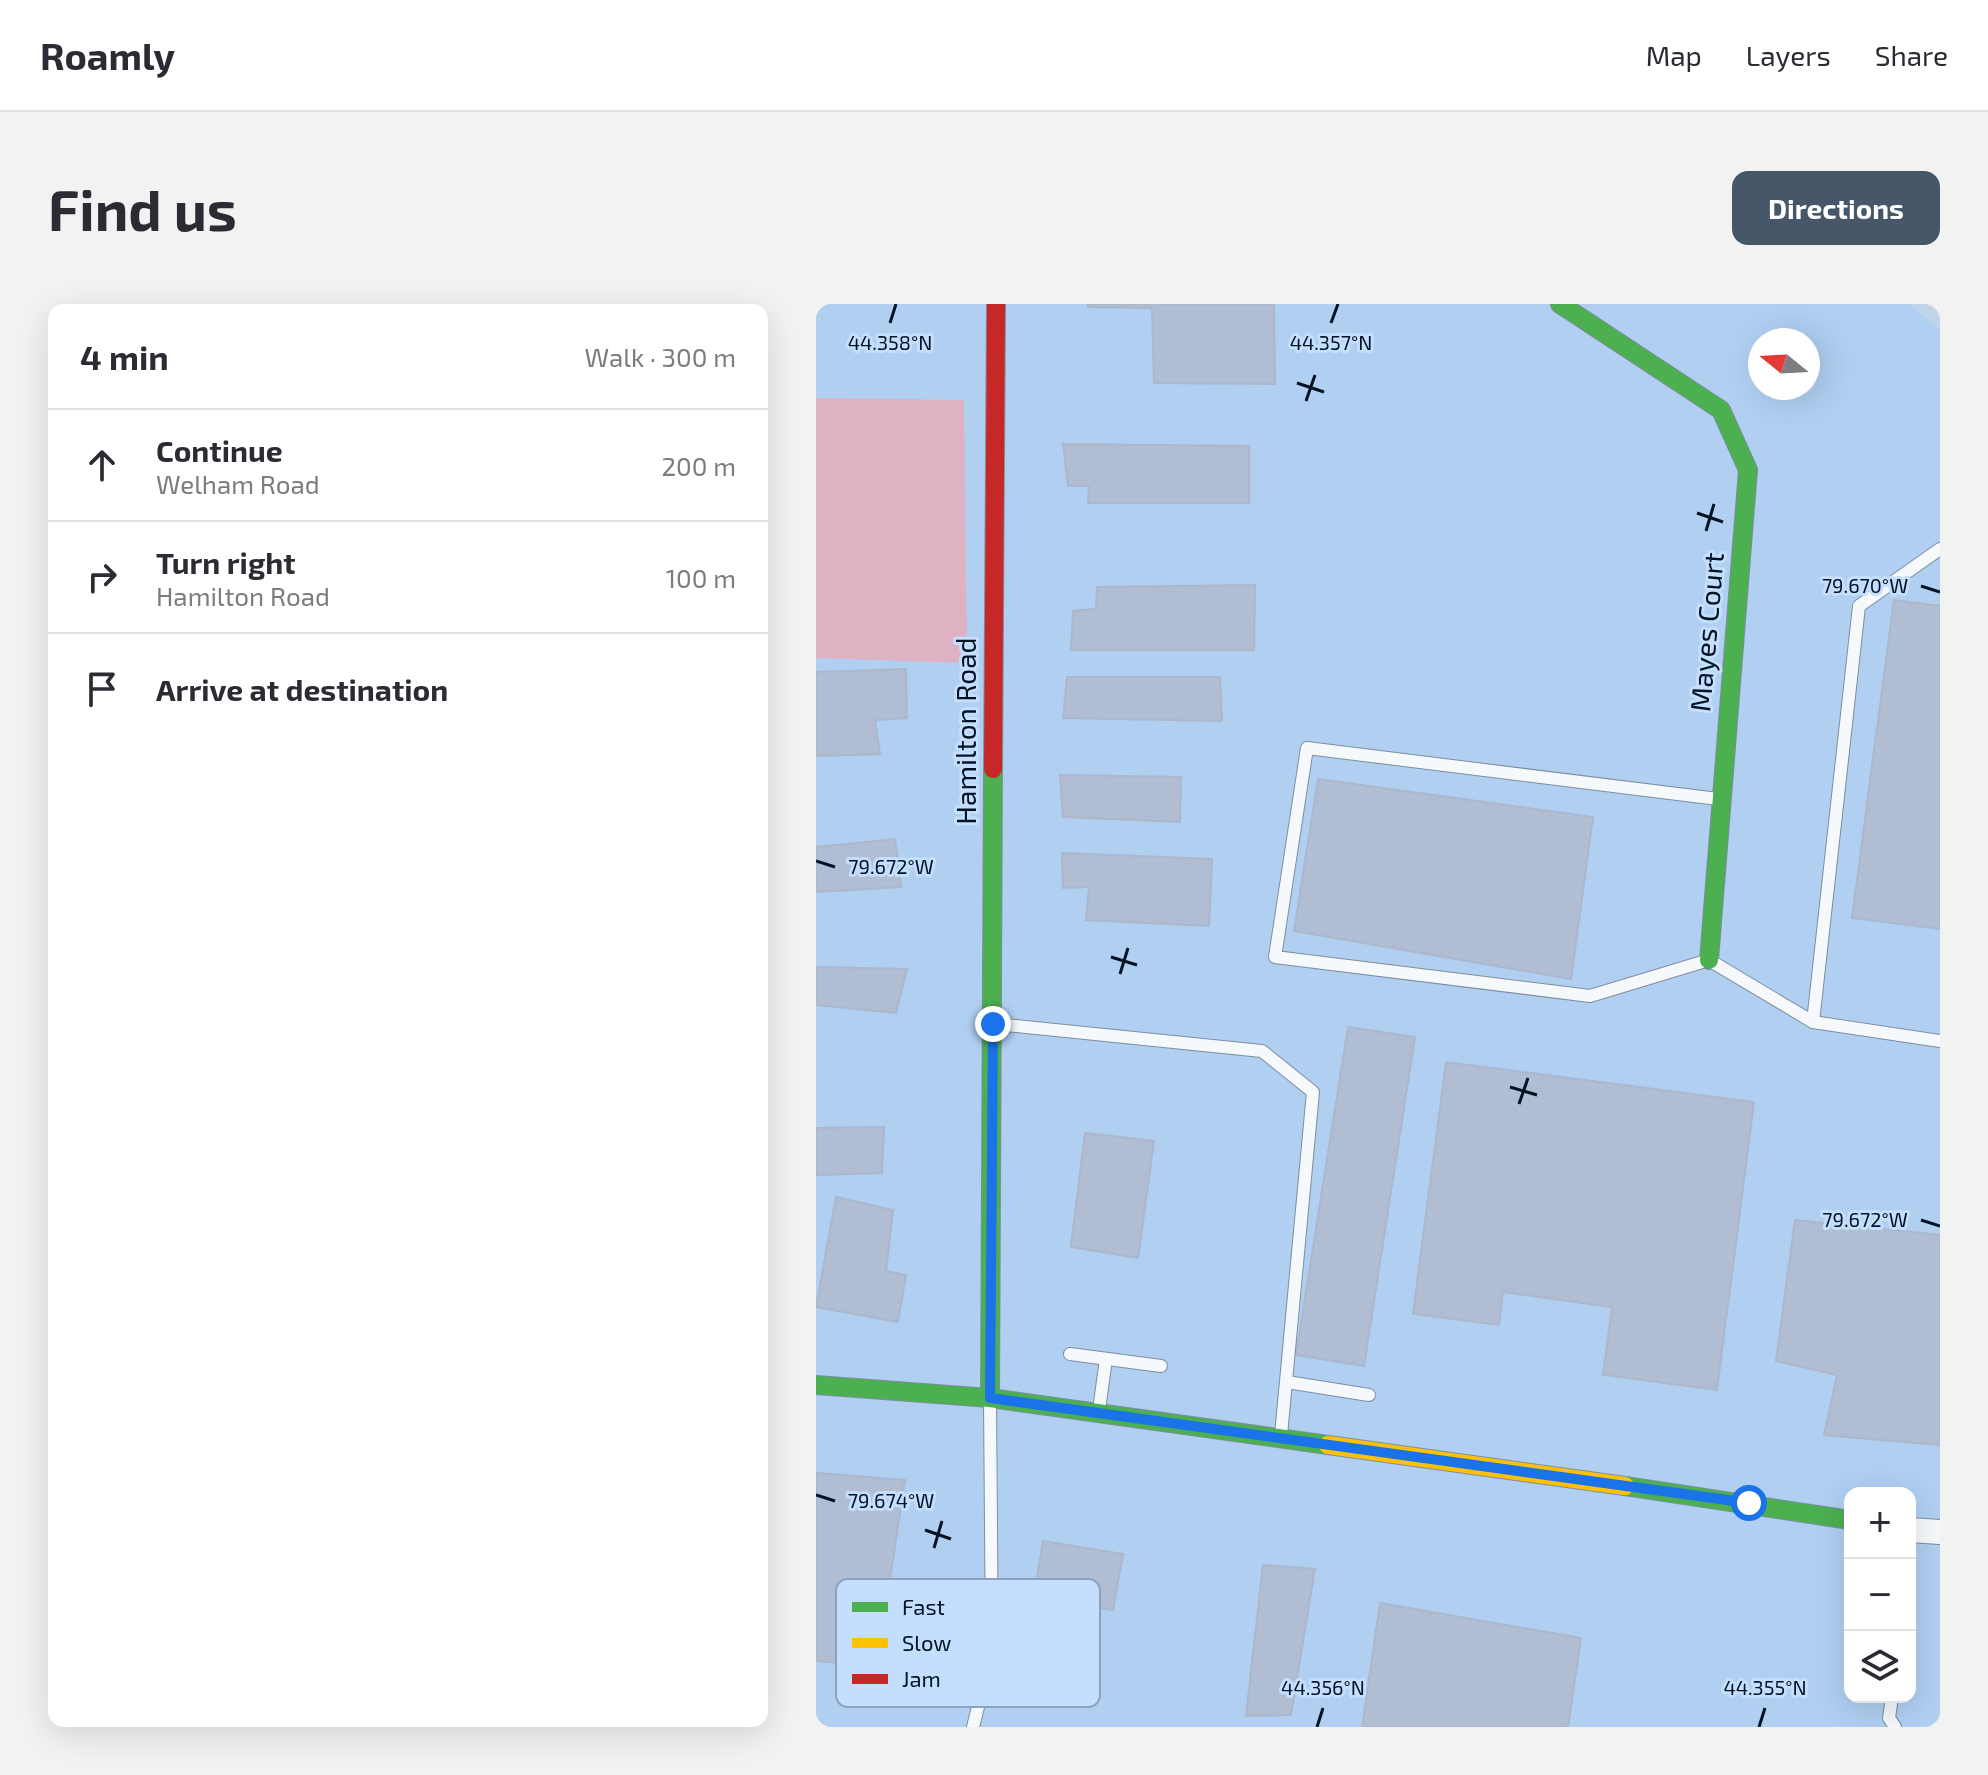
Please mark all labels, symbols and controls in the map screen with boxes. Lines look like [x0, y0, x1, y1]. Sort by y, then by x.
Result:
text: Roamly [40, 32, 175, 78]
text: Map [1646, 38, 1702, 72]
text: Layers [1746, 38, 1831, 72]
text: Share [1875, 38, 1948, 72]
button: Directions [1732, 171, 1940, 245]
text: Find us [48, 175, 237, 242]
north arrow [1748, 328, 1820, 400]
text: 44.358°N [848, 330, 932, 354]
text: 44.357°N [1290, 330, 1372, 354]
text: 4 min [80, 336, 169, 377]
text: Walk · 300 m [585, 341, 736, 372]
text: Continue [156, 432, 283, 468]
icon: ahead [80, 443, 124, 487]
text: 200 m [661, 450, 736, 481]
text: Welham Road [156, 468, 320, 499]
text: Turn right [156, 544, 296, 580]
street label: Mayes Court [1682, 551, 1730, 713]
icon: right [80, 555, 124, 599]
text: 100 m [666, 562, 736, 593]
text: 79.670°W [1822, 573, 1908, 597]
text: Hamilton Road [156, 580, 330, 611]
street label: Hamilton Road [948, 637, 982, 825]
icon: arrive [80, 667, 124, 711]
text: Arrive at destination [156, 671, 448, 707]
text: 79.672°W [848, 854, 934, 878]
route end [975, 1006, 1011, 1042]
text: 79.672°W [1822, 1207, 1908, 1231]
route start [1731, 1485, 1767, 1521]
map controls [1844, 1487, 1916, 1703]
button: + [1844, 1487, 1916, 1559]
text: 79.674°W [848, 1488, 934, 1512]
button: − [1844, 1559, 1916, 1631]
legend [836, 1579, 1100, 1707]
text: Fast [902, 1593, 945, 1619]
text: Slow [902, 1629, 951, 1655]
button: layers [1844, 1631, 1916, 1703]
text: Jam [902, 1665, 941, 1691]
text: 44.356°N [1281, 1675, 1365, 1699]
text: 44.355°N [1723, 1675, 1807, 1699]

